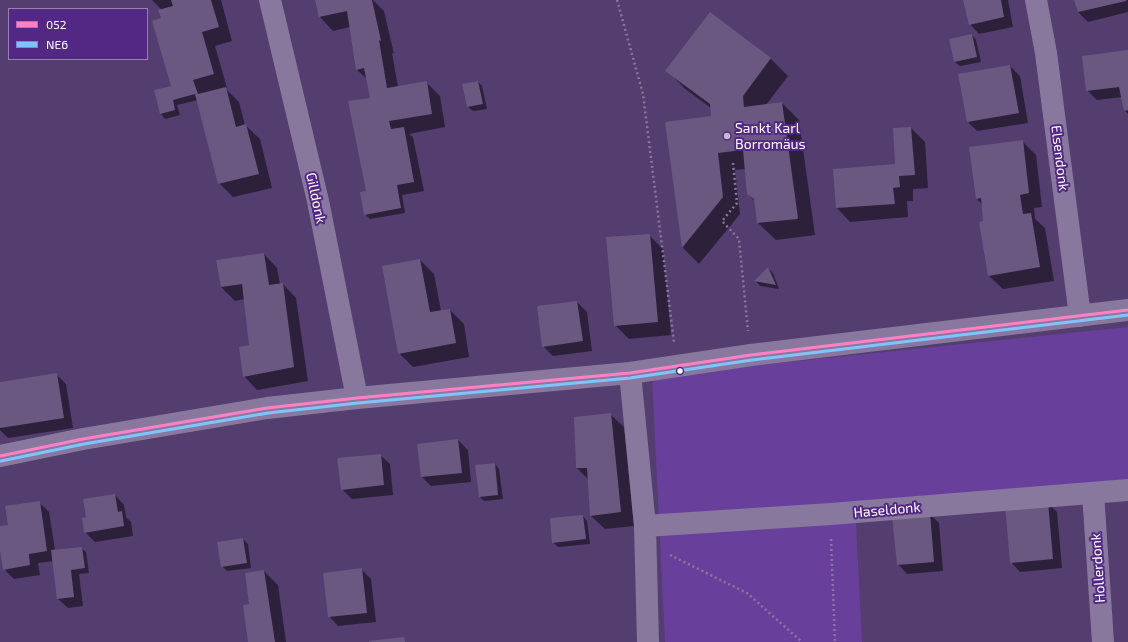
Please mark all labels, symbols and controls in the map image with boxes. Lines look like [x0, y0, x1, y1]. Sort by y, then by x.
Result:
legend [8, 8, 148, 60]
text: 052 [46, 17, 66, 31]
text: NE6 [46, 37, 68, 51]
place label: Sankt Karl Borromäus [735, 120, 806, 152]
street label: Elsendonk [1048, 124, 1072, 192]
marker: Sankt Karl Borromäus [722, 131, 732, 141]
street label: Gilldonk [302, 171, 330, 225]
unlabelled marker [675, 366, 685, 376]
street label: Haseldonk [853, 499, 921, 521]
street label: Hollerdonk [1087, 533, 1109, 603]

